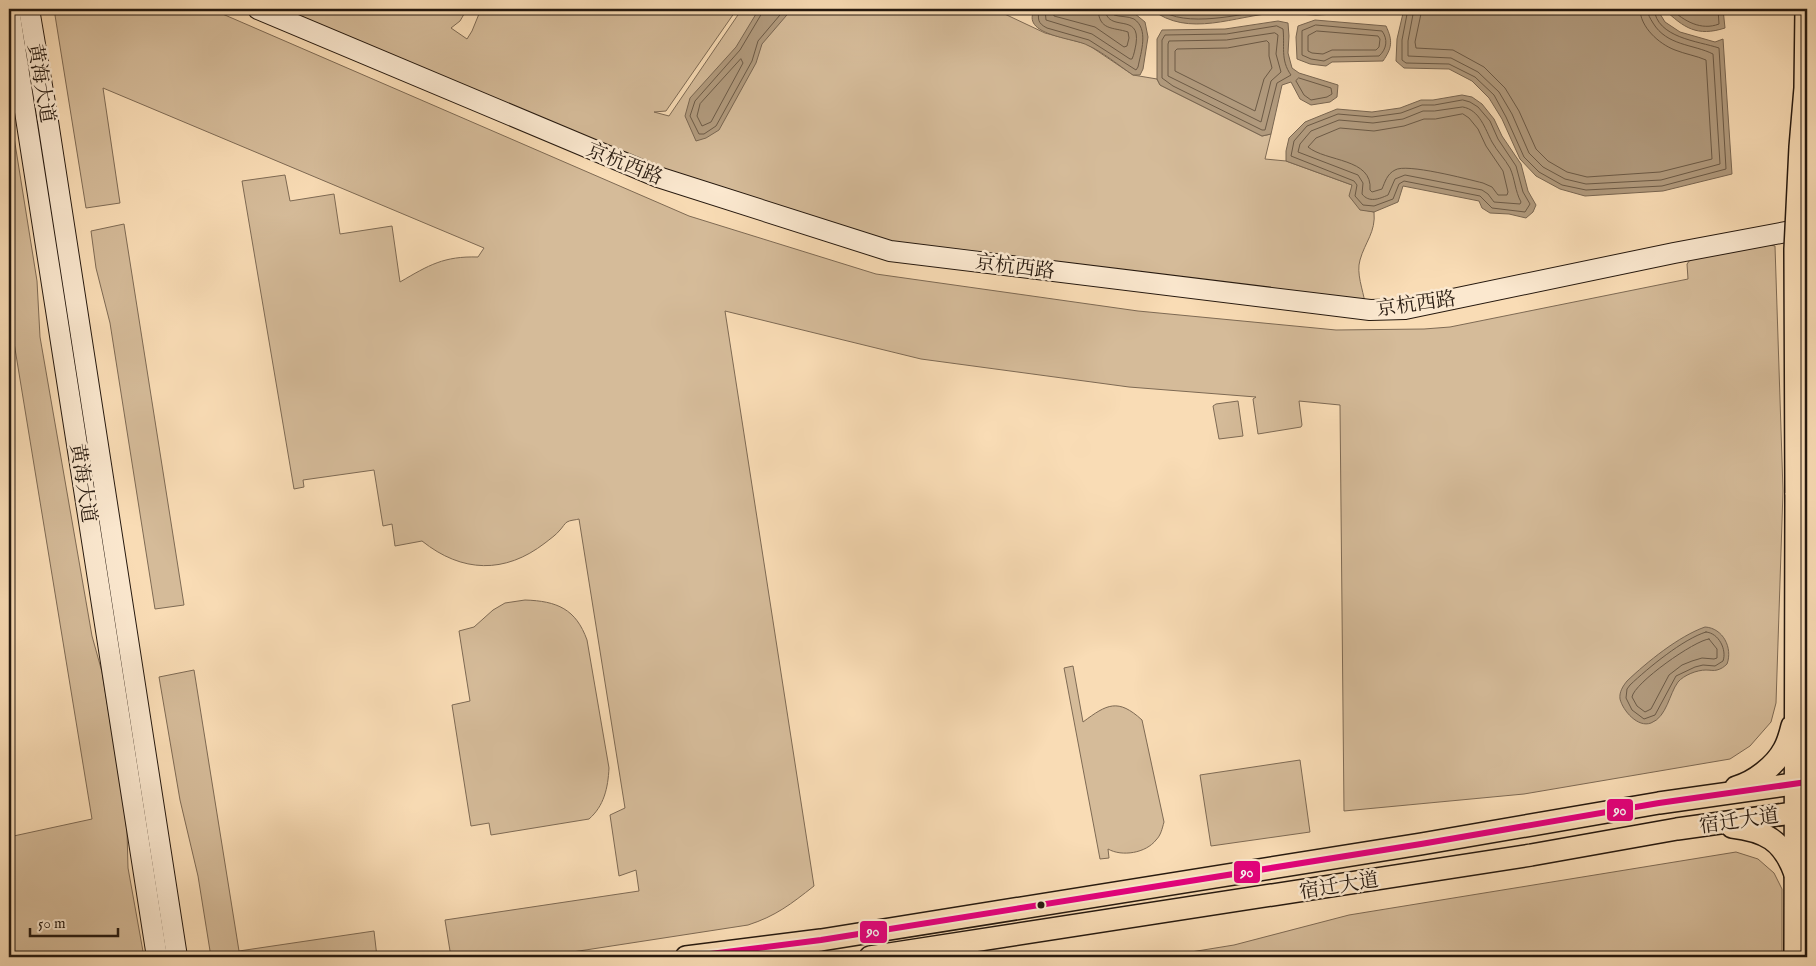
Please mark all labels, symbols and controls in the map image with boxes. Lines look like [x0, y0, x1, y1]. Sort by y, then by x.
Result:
street label: 黄海大道 [21, 42, 60, 125]
street label: 京杭西路 [583, 138, 666, 191]
street label: 京杭西路 [974, 250, 1056, 285]
street label: 京杭西路 [1375, 287, 1458, 322]
street label: 黄海大道 [64, 442, 101, 525]
line badge: 90 [1606, 798, 1634, 822]
text: 90 [1613, 802, 1627, 820]
street label: 宿迁大道 [1698, 804, 1781, 839]
line badge: 90 [1233, 860, 1261, 884]
text: 90 [1240, 864, 1254, 882]
street label: 宿迁大道 [1298, 868, 1381, 905]
unlabelled marker [1036, 900, 1046, 910]
scale bar [30, 906, 118, 938]
text: 50 m [38, 914, 66, 933]
line badge: 90 [859, 920, 888, 944]
text: 90 [866, 923, 880, 941]

